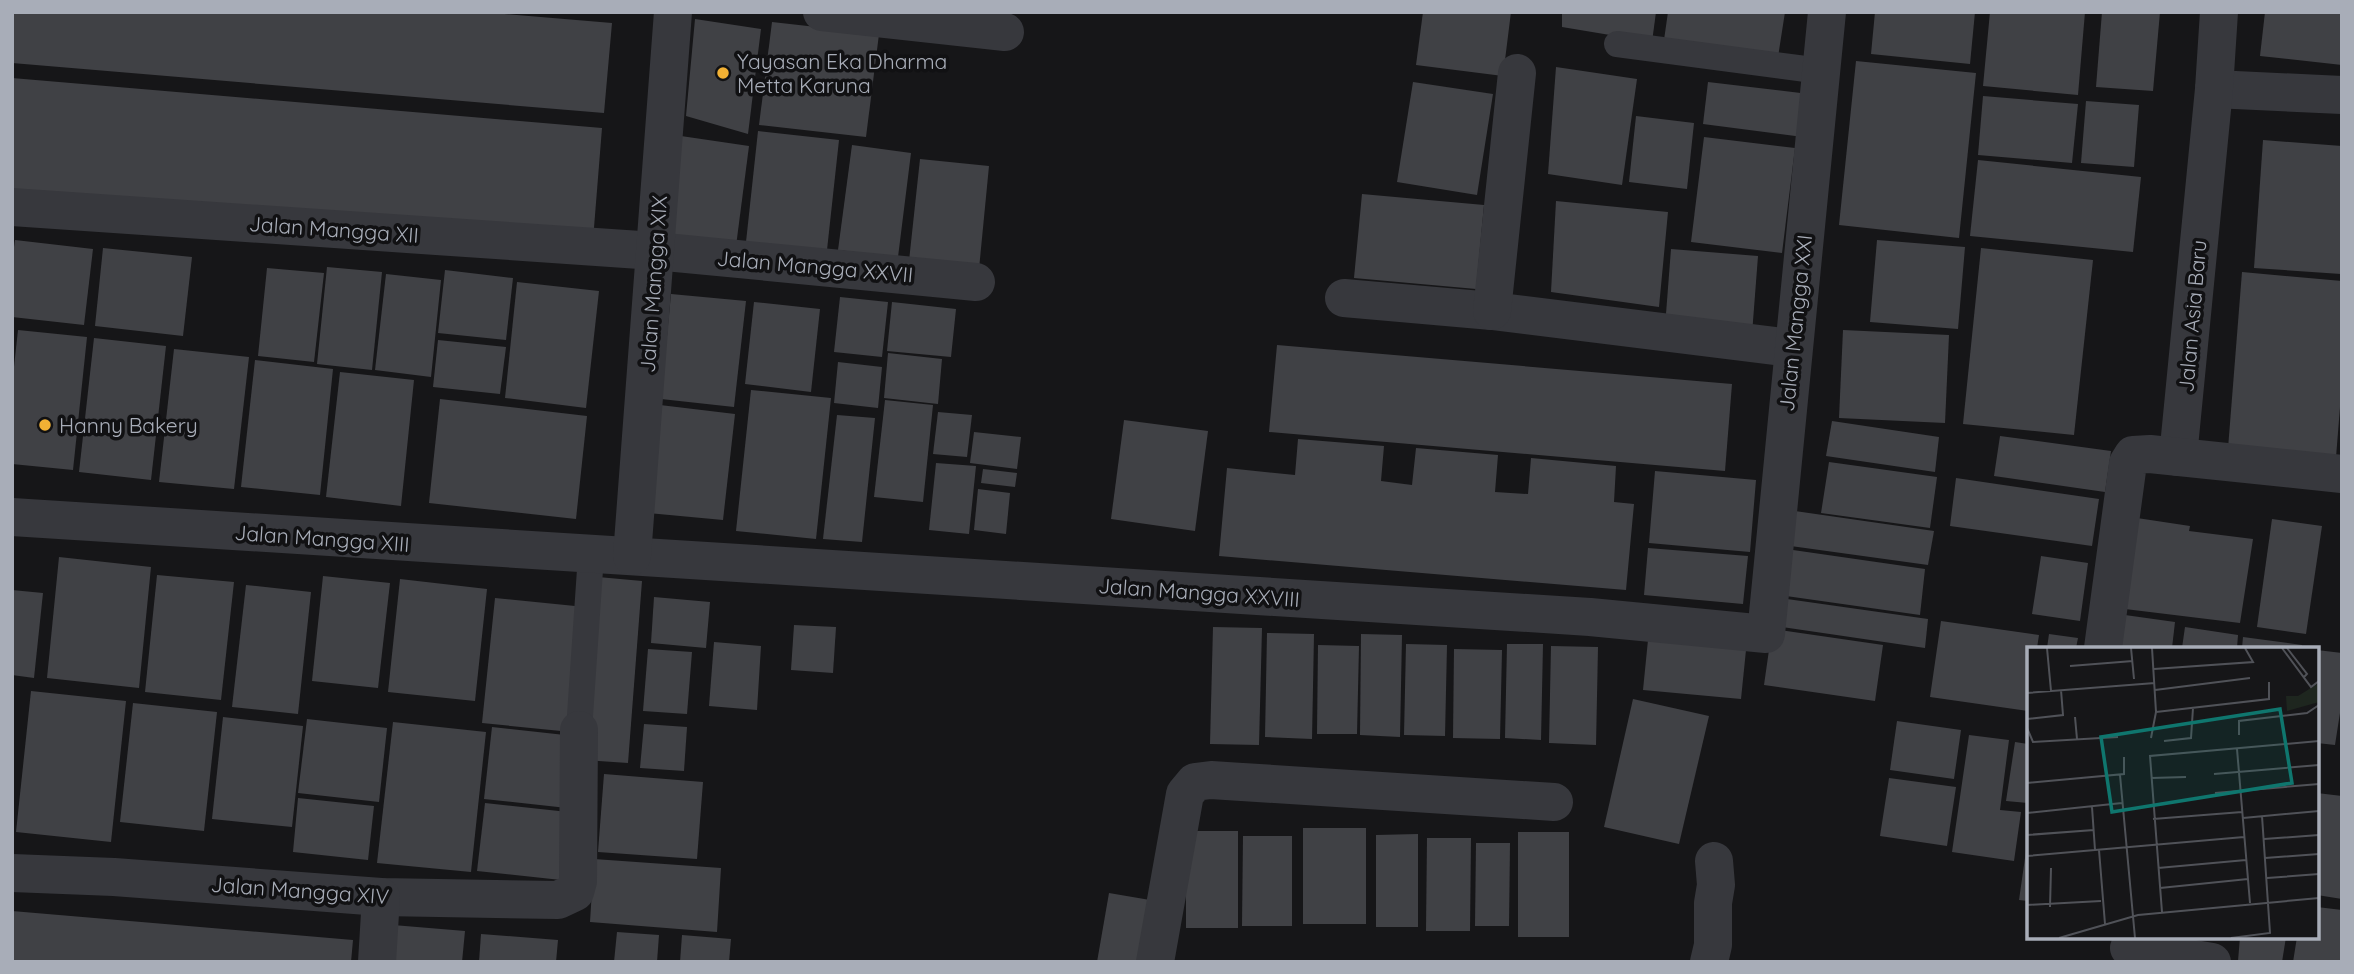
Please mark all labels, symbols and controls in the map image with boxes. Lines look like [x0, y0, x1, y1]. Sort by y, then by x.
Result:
place label: Yayasan Eka Dharma Metta Karuna [737, 48, 947, 98]
marker: Yayasan Eka Dharma Metta Karuna [715, 65, 731, 81]
street label: Jalan Mangga XIX [634, 194, 672, 374]
street label: Jalan Mangga XII [248, 210, 420, 248]
street label: Jalan Mangga XXI [1773, 233, 1817, 413]
street label: Jalan Asia Baru [2172, 239, 2212, 393]
street label: Jalan Mangga XXVII [716, 244, 914, 288]
place label: Hanny Bakery [59, 412, 198, 438]
marker: Hanny Bakery [37, 417, 53, 433]
street label: Jalan Mangga XIII [234, 519, 410, 557]
street label: Jalan Mangga XXVIII [1097, 572, 1301, 612]
inset map [2027, 647, 2319, 939]
street label: Jalan Mangga XIV [210, 871, 390, 909]

